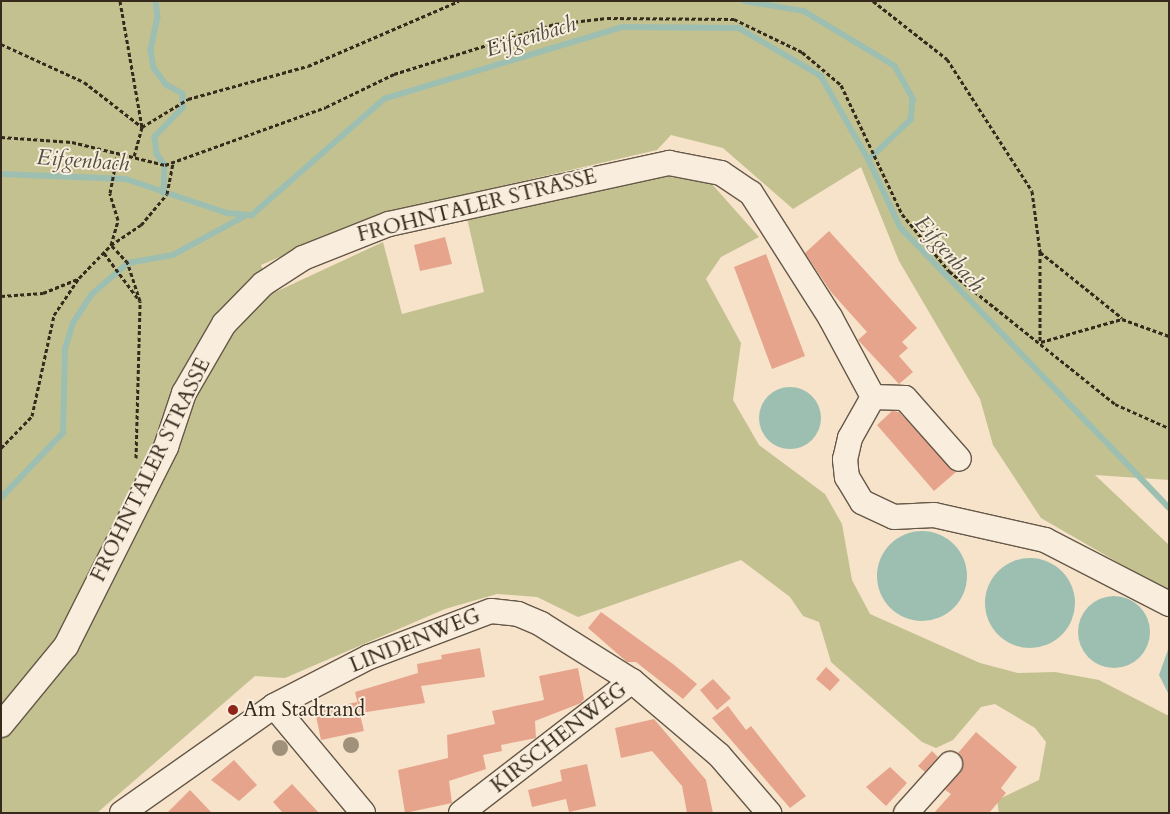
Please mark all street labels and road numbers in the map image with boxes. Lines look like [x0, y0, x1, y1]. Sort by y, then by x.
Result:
street label: FROHNTALER STRASSE [355, 164, 599, 248]
street label: FROHNTALER STRASSE [86, 354, 216, 586]
street label: LINDENWEG [346, 603, 484, 679]
street label: KIRSCHENWEG [486, 677, 632, 799]

